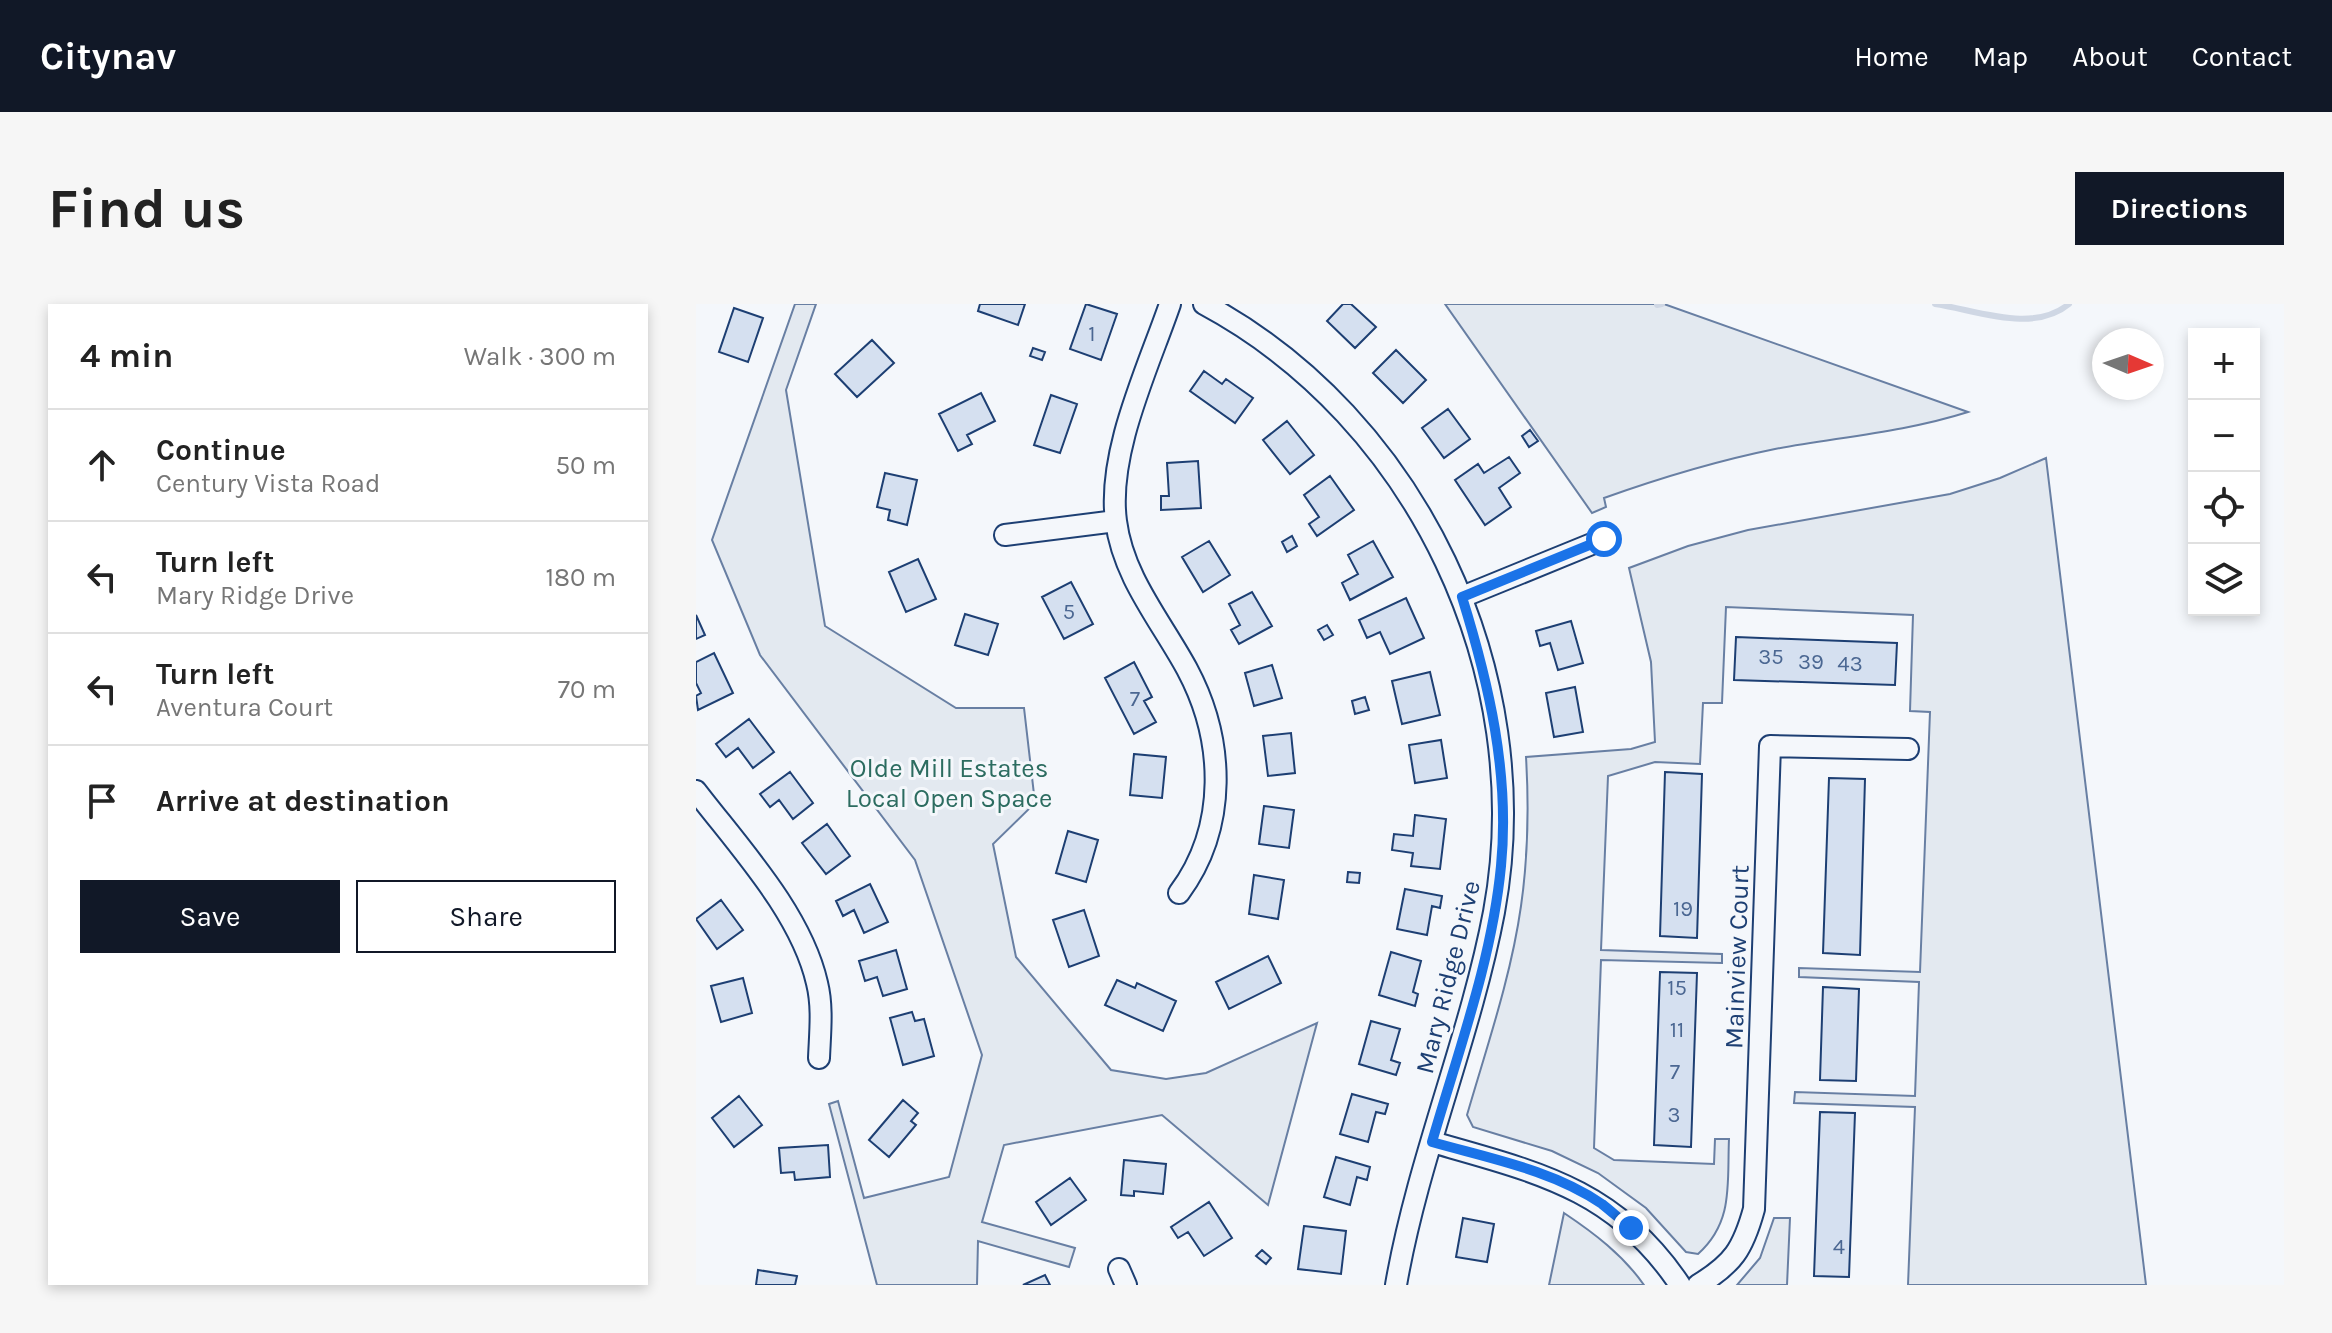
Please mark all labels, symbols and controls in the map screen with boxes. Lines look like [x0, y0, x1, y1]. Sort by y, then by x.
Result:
text: Citynav [40, 34, 176, 79]
text: Home [1854, 40, 1929, 73]
text: Map [1973, 40, 2028, 73]
text: About [2072, 40, 2148, 73]
text: Contact [2192, 40, 2292, 73]
button: Directions [2075, 172, 2284, 245]
text: Find us [48, 176, 245, 241]
house number: 1 [1088, 321, 1096, 347]
north arrow [2092, 328, 2164, 400]
map controls [2188, 328, 2260, 616]
button: + [2188, 328, 2260, 400]
text: 4 min [80, 336, 173, 376]
text: Walk · 300 m [464, 341, 616, 372]
button: − [2188, 400, 2260, 472]
text: Continue [156, 432, 286, 468]
icon: ahead [80, 443, 124, 487]
text: 50 m [555, 450, 616, 481]
text: Century Vista Road [156, 468, 380, 499]
button: locate [2188, 472, 2260, 544]
route start [1586, 521, 1622, 557]
text: Turn left [156, 544, 274, 580]
button: layers [2188, 544, 2260, 616]
icon: left [80, 555, 124, 599]
text: 180 m [546, 562, 616, 593]
text: Mary Ridge Drive [156, 580, 354, 611]
house number: 5 [1063, 599, 1075, 625]
house number: 35 [1758, 644, 1784, 670]
house number: 39 [1798, 649, 1824, 675]
house number: 43 [1837, 651, 1863, 677]
text: Turn left [156, 656, 274, 692]
icon: left [80, 667, 124, 711]
text: 70 m [558, 674, 616, 705]
house number: 7 [1130, 686, 1140, 712]
text: Aventura Court [156, 692, 333, 723]
park label: Olde Mill Estates Local Open Space [846, 753, 1052, 814]
icon: arrive [80, 779, 124, 823]
text: Arrive at destination [156, 783, 450, 819]
street label: Mainview Court [1718, 864, 1756, 1049]
street label: Mary Ridge Drive [1409, 877, 1487, 1077]
button: Save [80, 880, 340, 953]
button: Share [356, 880, 616, 953]
house number: 19 [1673, 896, 1693, 922]
house number: 15 [1667, 975, 1687, 1001]
house number: 11 [1670, 1017, 1684, 1043]
house number: 7 [1670, 1059, 1680, 1085]
house number: 3 [1668, 1102, 1681, 1128]
route end [1613, 1210, 1649, 1246]
house number: 4 [1833, 1234, 1845, 1260]

